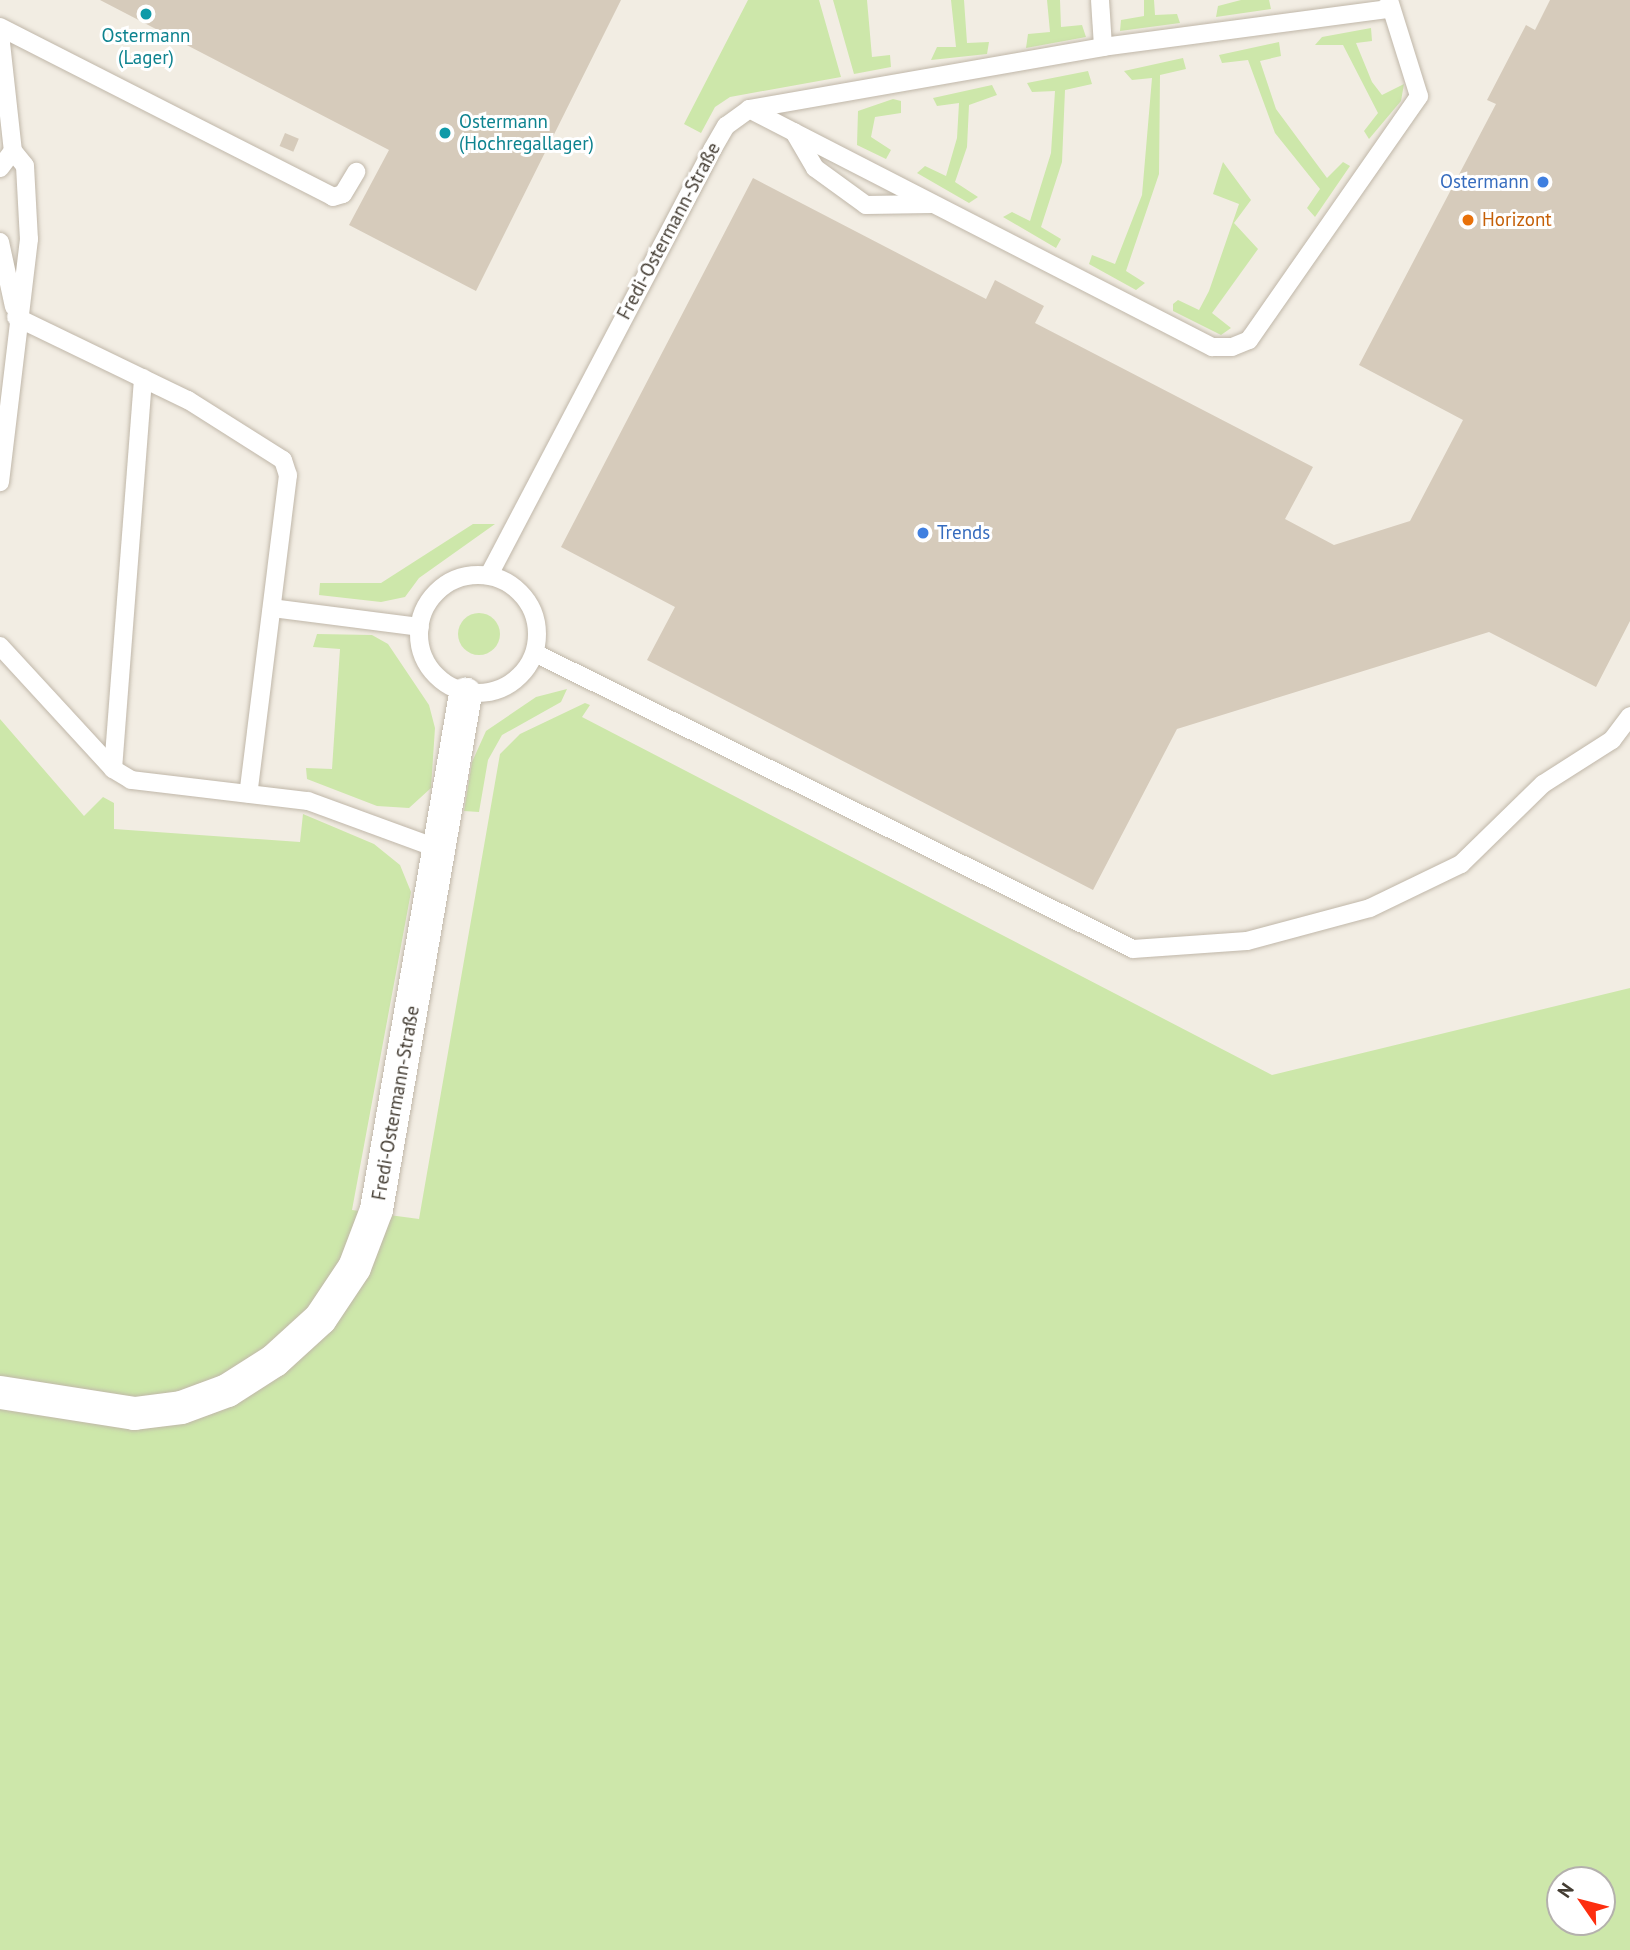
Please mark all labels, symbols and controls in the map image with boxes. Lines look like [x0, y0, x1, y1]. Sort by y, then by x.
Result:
marker: Ostermann (Lager) [138, 6, 154, 22]
place label: Ostermann (Lager) [102, 25, 190, 69]
place label: Ostermann (Hochregallager) [459, 111, 594, 155]
marker: Ostermann (Hochregallager) [437, 125, 453, 141]
street label: Fredi-Ostermann-Straße [613, 139, 725, 323]
place label: Ostermann [1440, 171, 1529, 193]
marker: Ostermann [1535, 174, 1551, 190]
place label: Horizont [1482, 209, 1552, 231]
marker: Horizont [1460, 212, 1476, 228]
place label: Trends [937, 522, 990, 544]
marker: Trends [915, 525, 931, 541]
street label: Fredi-Ostermann-Straße [368, 1004, 424, 1202]
north arrow [1546, 1866, 1616, 1936]
text: N [1552, 1878, 1579, 1902]

